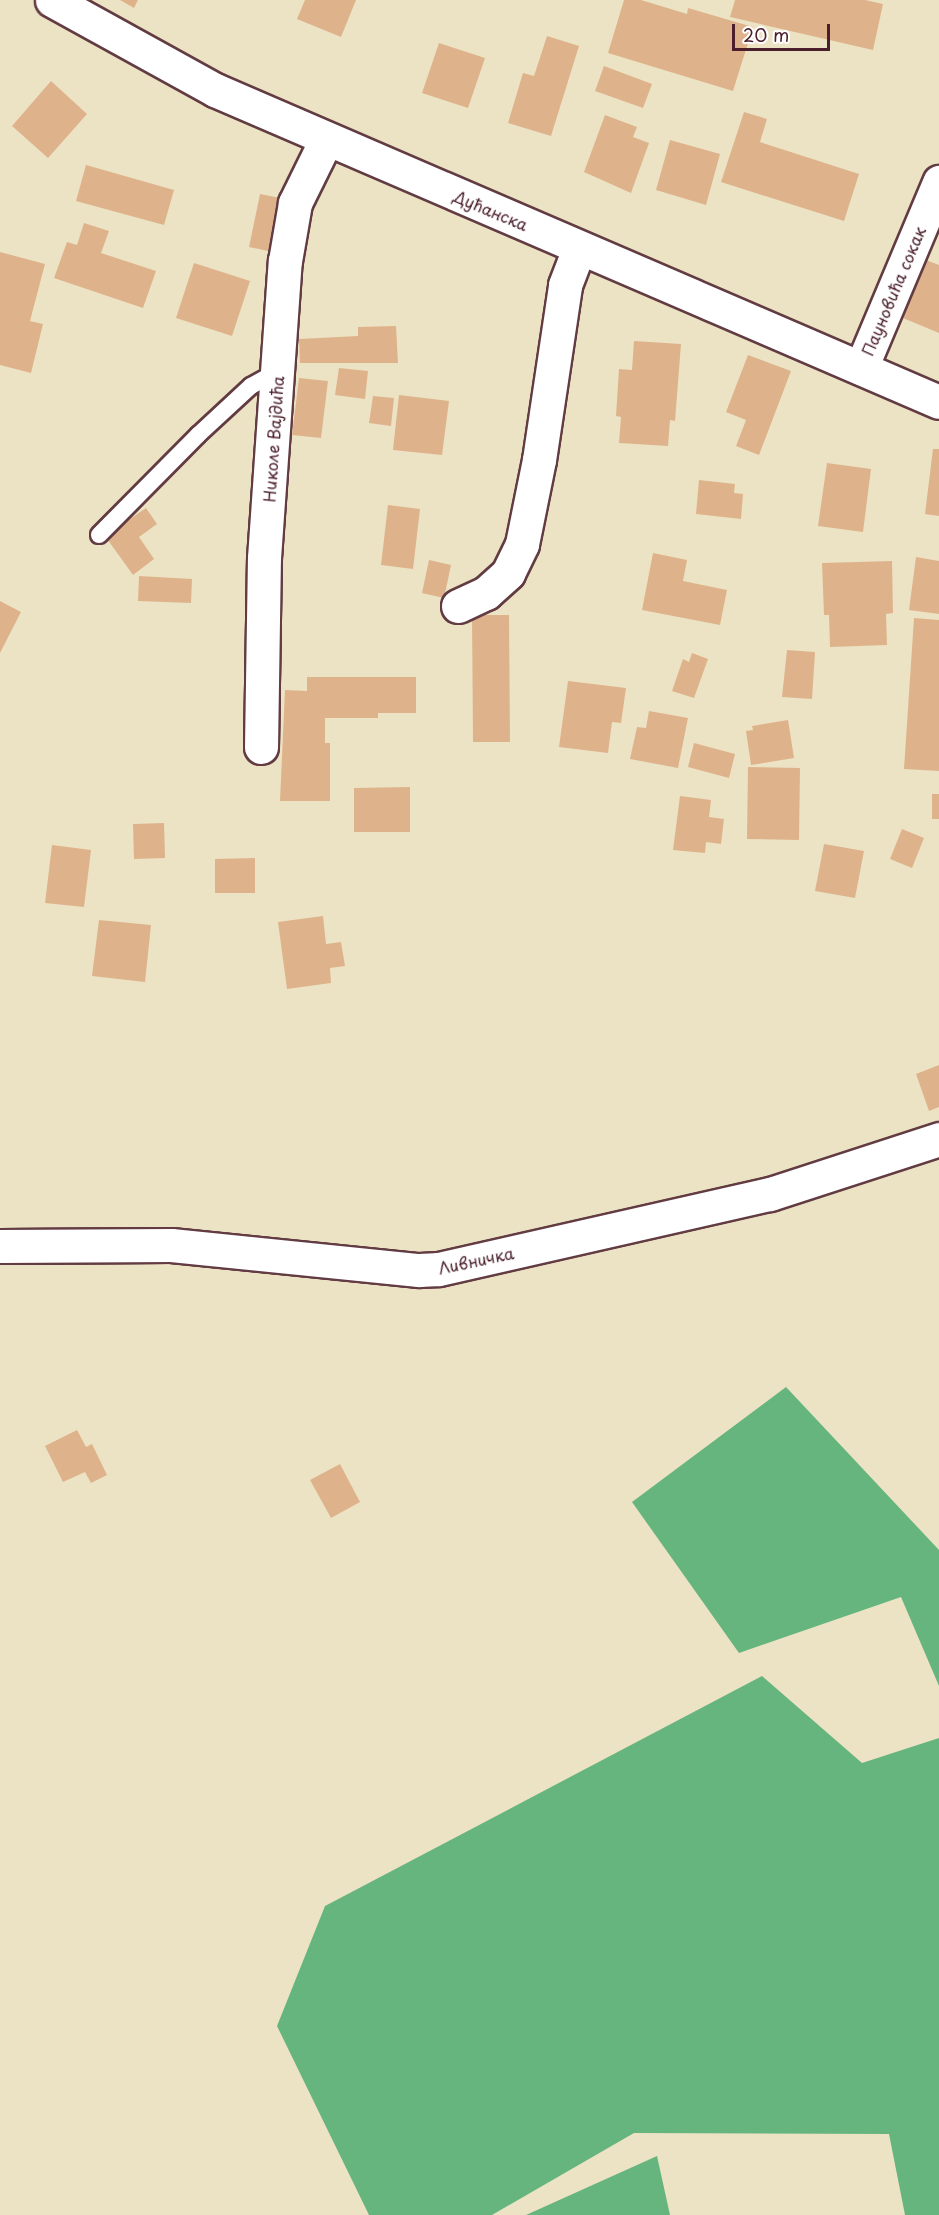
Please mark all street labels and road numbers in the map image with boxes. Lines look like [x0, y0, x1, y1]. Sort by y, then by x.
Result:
street label: Дућанска [451, 186, 531, 234]
street label: Пауновића сокак [857, 223, 929, 359]
street label: Николе Вајдића [259, 375, 287, 503]
street label: Ливничка [436, 1243, 516, 1277]

